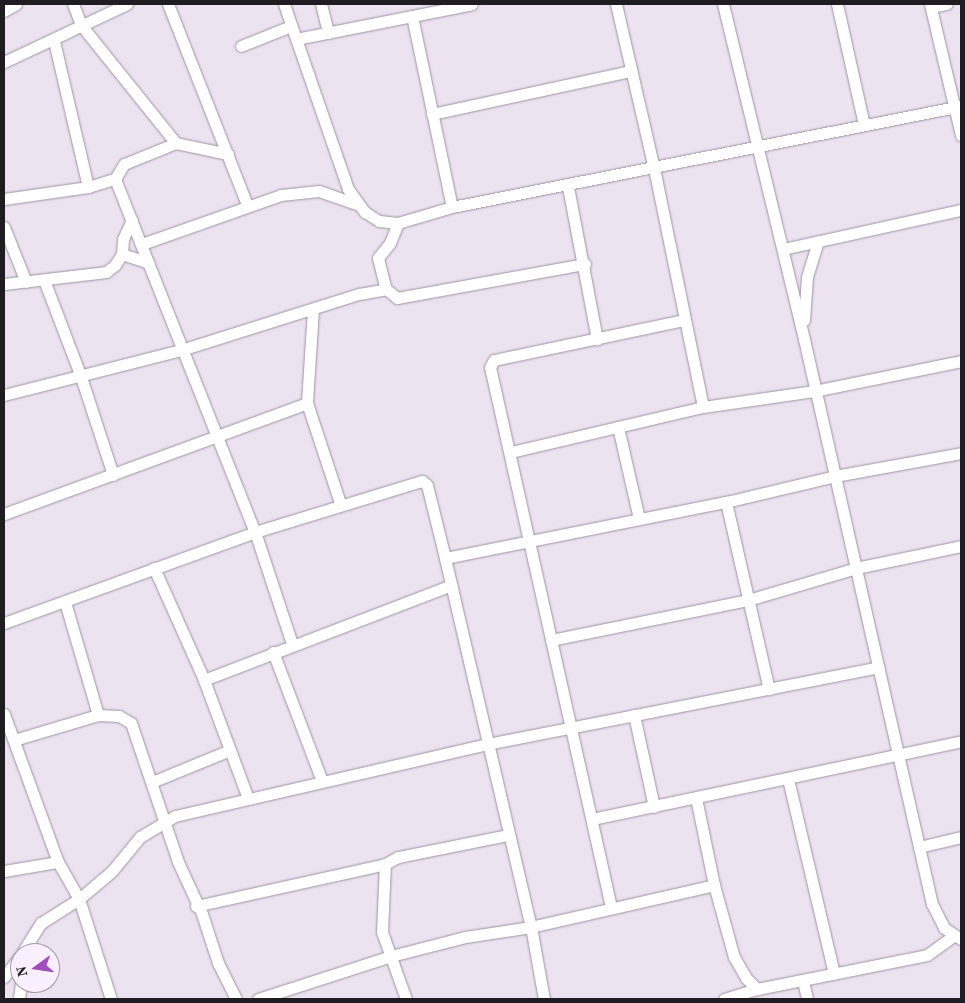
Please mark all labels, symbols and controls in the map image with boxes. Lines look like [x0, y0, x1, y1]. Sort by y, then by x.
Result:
north arrow [10, 943, 60, 993]
text: N [10, 964, 32, 979]

